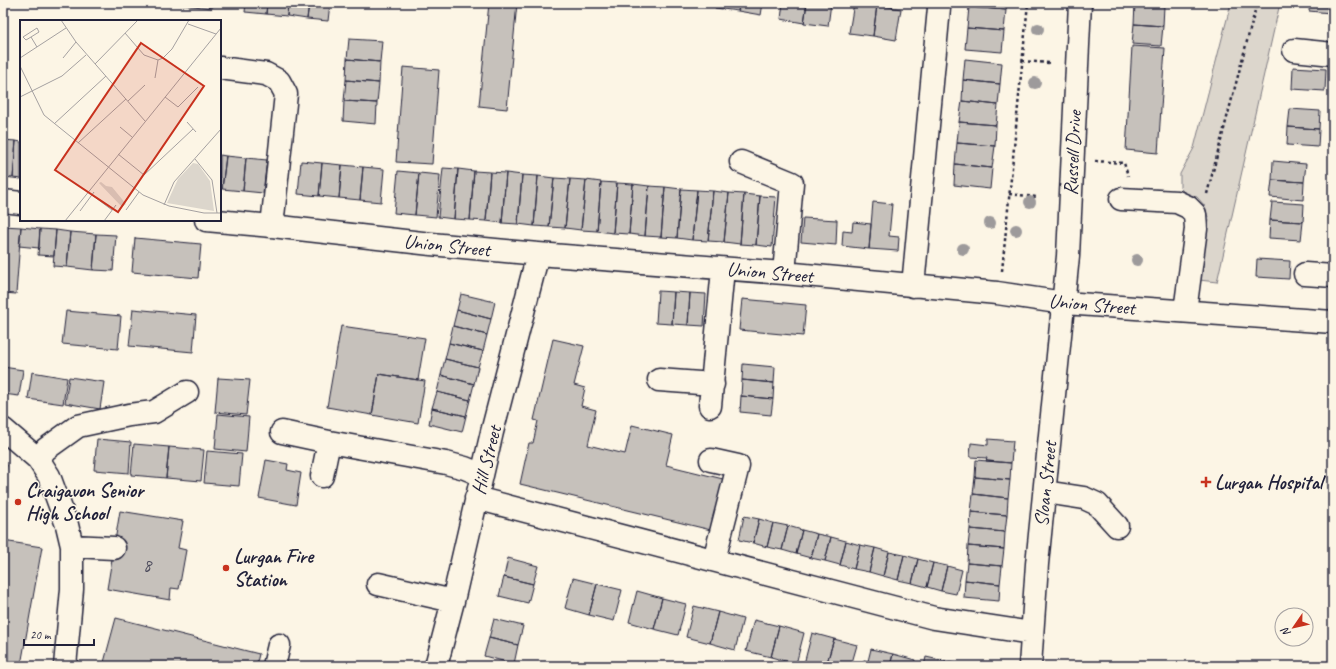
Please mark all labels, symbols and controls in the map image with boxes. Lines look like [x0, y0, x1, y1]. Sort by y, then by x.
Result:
inset map [20, 20, 221, 221]
street label: Russell Drive [1058, 108, 1087, 196]
street label: Union Street [403, 229, 494, 263]
street label: Union Street [726, 256, 816, 289]
street label: Union Street [1048, 288, 1138, 321]
street label: Hill Street [466, 421, 508, 497]
street label: Sloan Street [1029, 438, 1063, 528]
place label: Lurgan Hospital [1215, 470, 1327, 495]
marker: Lurgan Hospital [1200, 476, 1212, 488]
place label: Craigavon Senior High School [26, 478, 146, 526]
marker: Craigavon Senior High School [13, 497, 23, 507]
place label: Lurgan Fire Station [234, 544, 315, 592]
house number: 8 [143, 554, 153, 576]
marker: Lurgan Fire Station [221, 563, 231, 573]
north arrow [1274, 607, 1314, 647]
scale bar [24, 621, 94, 647]
text: N [1277, 624, 1293, 639]
text: 20 m [30, 627, 52, 643]

